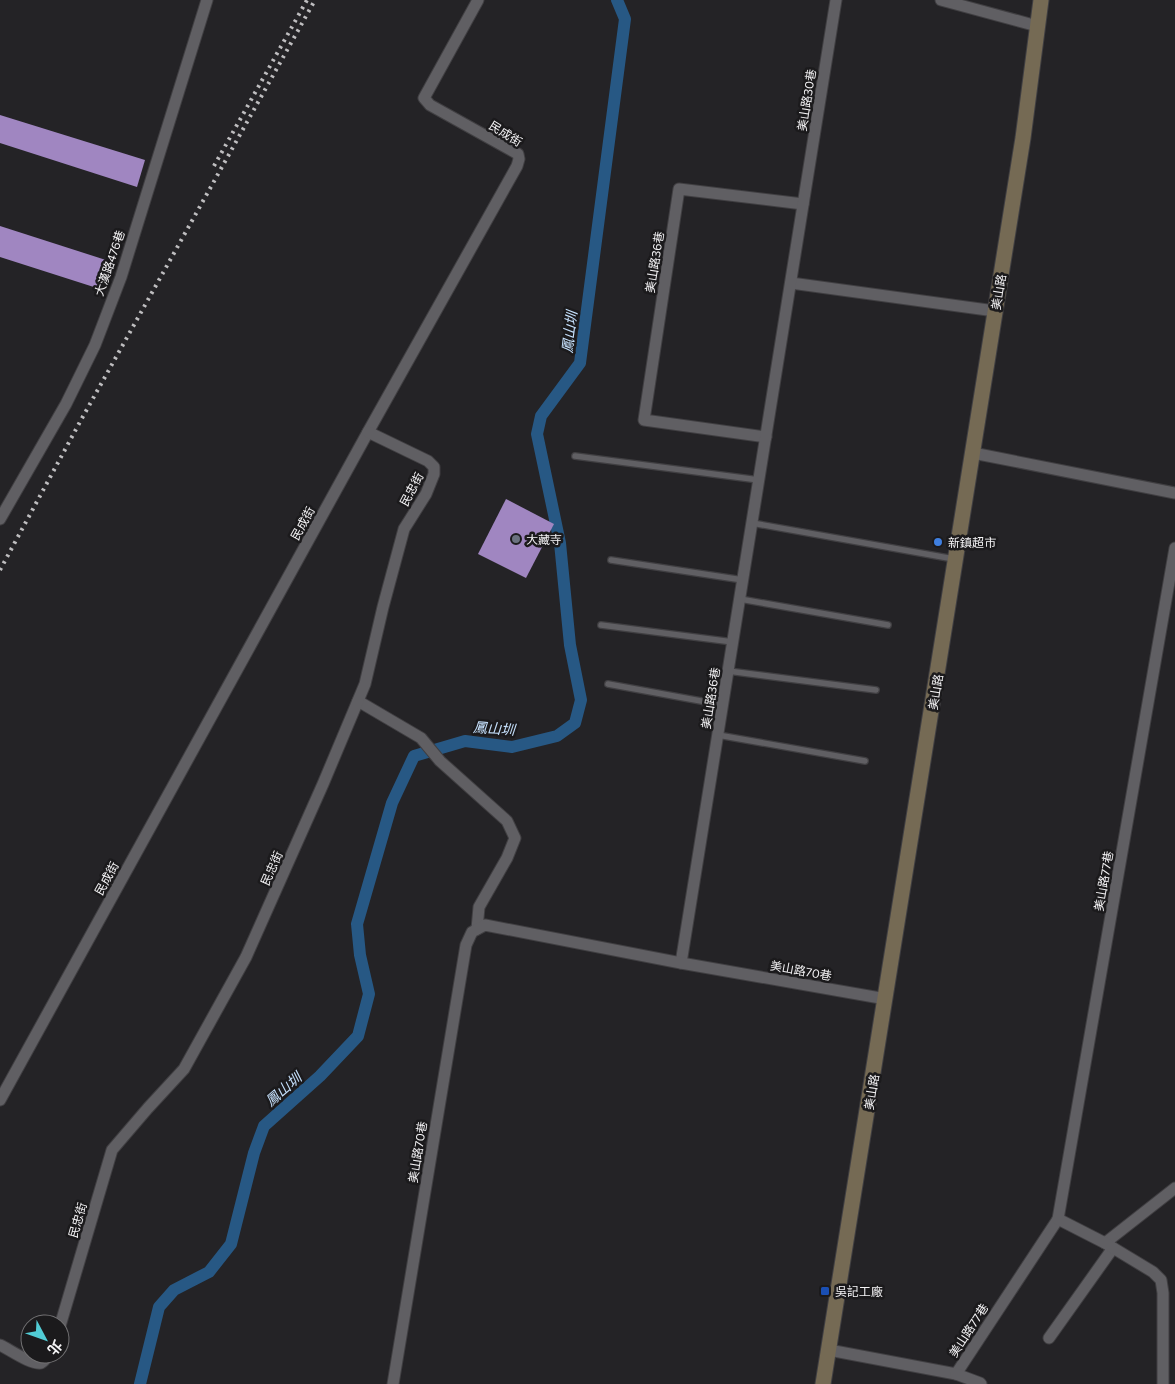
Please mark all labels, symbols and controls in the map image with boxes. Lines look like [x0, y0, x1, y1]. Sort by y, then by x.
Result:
street label: 美山路30巷 [794, 68, 818, 132]
street label: 民成街 [487, 118, 525, 148]
street label: 大漢路476巷 [91, 228, 127, 298]
street label: 美山路36巷 [642, 230, 666, 294]
street label: 美山路 [988, 273, 1008, 311]
water label: 鳳山圳 [558, 308, 580, 354]
street label: 民忠街 [396, 470, 426, 508]
street label: 民成街 [287, 504, 317, 542]
place label: 大藏寺 [526, 532, 562, 546]
marker: 大藏寺 [510, 533, 522, 545]
place label: 新鎮超市 [948, 535, 996, 549]
marker: 新鎮超市 [932, 536, 944, 548]
street label: 美山路36巷 [698, 666, 722, 730]
street label: 美山路 [925, 673, 945, 711]
water label: 鳳山圳 [472, 718, 518, 738]
street label: 民忠街 [257, 849, 285, 887]
street label: 美山路77巷 [1091, 850, 1115, 912]
street label: 民成街 [91, 859, 121, 897]
street label: 美山路70巷 [769, 958, 833, 982]
water label: 鳳山圳 [262, 1067, 306, 1109]
street label: 美山路 [861, 1073, 881, 1111]
street label: 美山路70巷 [405, 1120, 429, 1184]
street label: 民忠街 [65, 1201, 89, 1239]
place label: 吳記工廠 [835, 1284, 883, 1298]
marker: 吳記工廠 [819, 1285, 831, 1297]
street label: 美山路77巷 [946, 1301, 990, 1359]
north arrow [20, 1314, 70, 1364]
text: 北 [44, 1337, 66, 1359]

